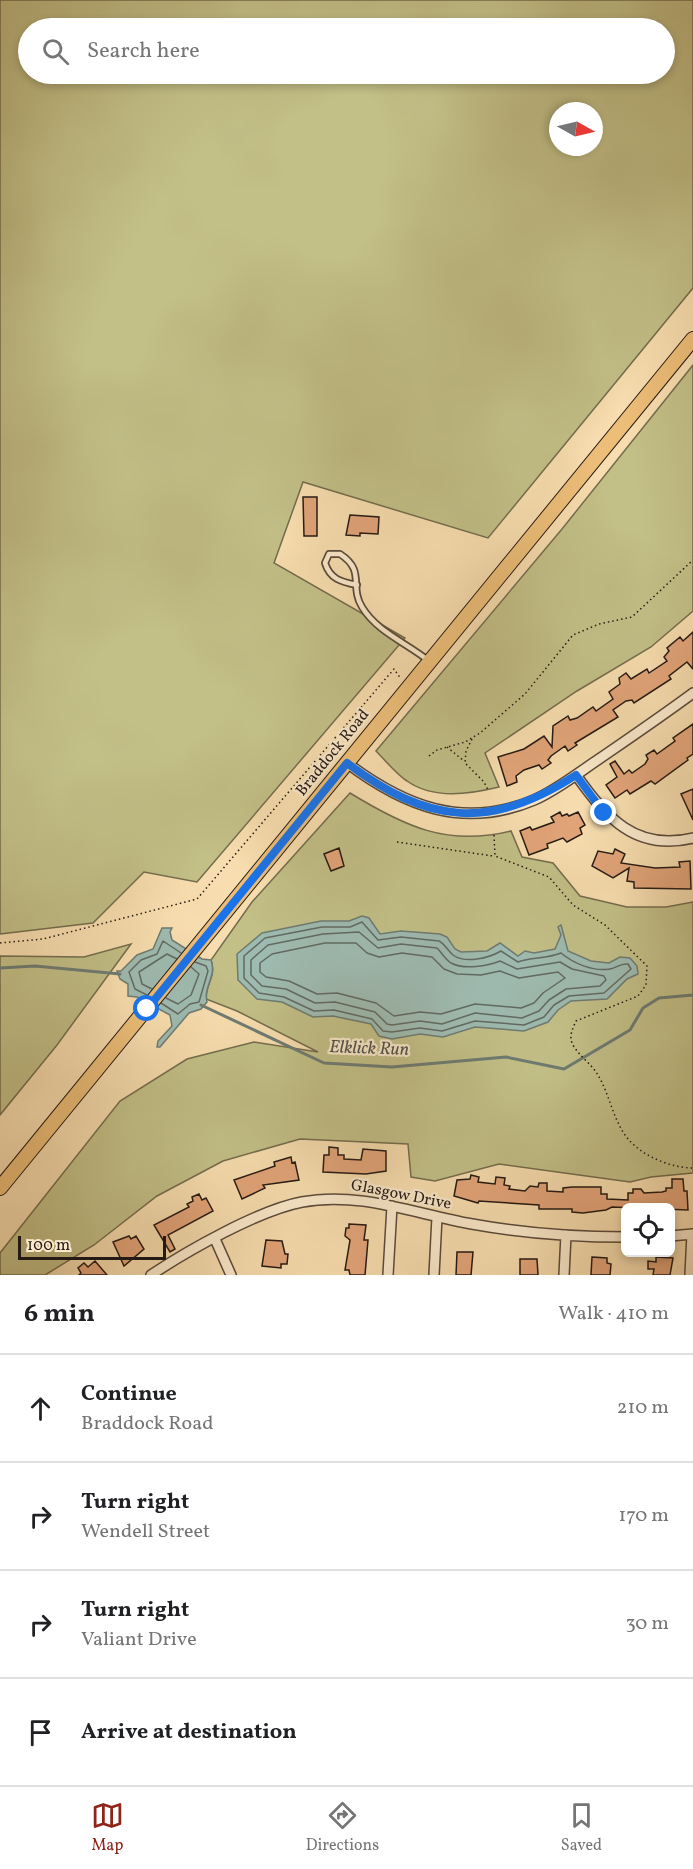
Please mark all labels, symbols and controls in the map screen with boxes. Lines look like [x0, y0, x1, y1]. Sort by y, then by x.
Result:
search box [18, 18, 675, 84]
icon: search [39, 35, 72, 68]
text: Search here [87, 36, 200, 67]
north arrow [549, 102, 603, 156]
street label: Braddock Road [291, 705, 375, 801]
route end [590, 799, 616, 825]
route start [133, 995, 159, 1021]
water label: Elklick Run [329, 1035, 409, 1063]
street label: Glasgow Drive [349, 1174, 453, 1216]
map controls [621, 1203, 675, 1257]
button: locate [621, 1203, 675, 1257]
scale bar [18, 1233, 166, 1260]
text: 100 m [27, 1235, 70, 1257]
text: 6 min [24, 1296, 95, 1332]
text: Walk · 410 m [558, 1300, 669, 1328]
text: Continue [81, 1379, 177, 1410]
icon: ahead [24, 1392, 57, 1425]
text: 210 m [617, 1394, 669, 1422]
text: Braddock Road [81, 1410, 214, 1438]
text: Turn right [81, 1487, 189, 1518]
icon: right [24, 1500, 57, 1533]
text: 170 m [619, 1502, 669, 1530]
text: Wendell Street [81, 1518, 210, 1546]
text: Turn right [81, 1595, 189, 1626]
icon: right [24, 1608, 57, 1641]
text: 30 m [625, 1610, 669, 1638]
text: Valiant Drive [81, 1626, 197, 1654]
icon: arrive [24, 1716, 57, 1749]
text: Arrive at destination [81, 1717, 297, 1748]
tab: Map [91, 1799, 124, 1857]
tab: Directions [306, 1799, 379, 1857]
tab: Saved [561, 1799, 602, 1857]

